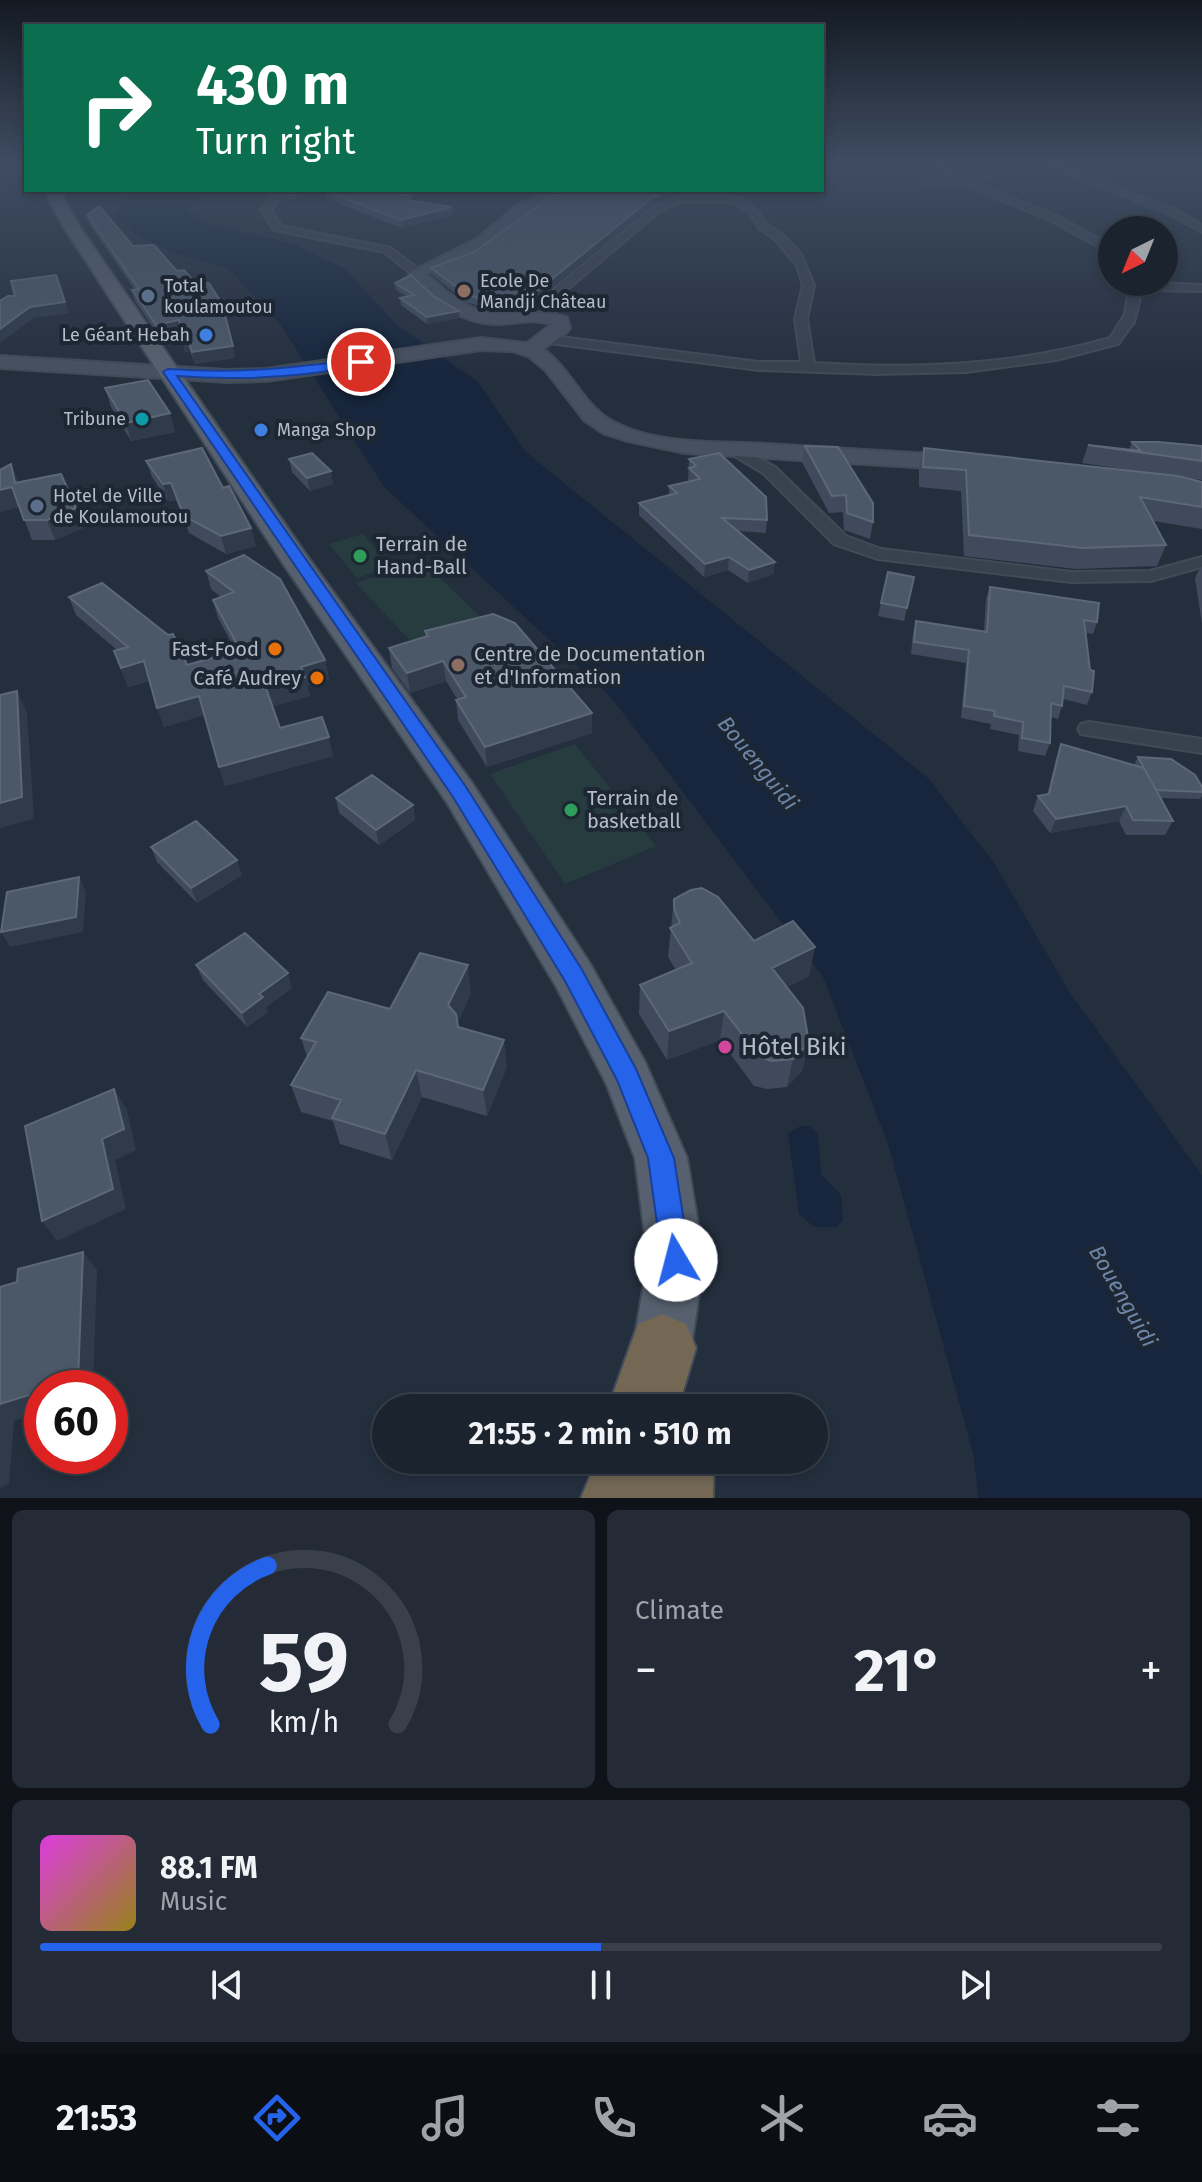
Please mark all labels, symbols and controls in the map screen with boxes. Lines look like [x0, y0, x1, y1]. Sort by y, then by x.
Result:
text: 430 m [196, 52, 349, 119]
icon: right [64, 56, 168, 160]
text: Turn right [196, 120, 356, 164]
north arrow [1098, 216, 1178, 296]
map controls [1098, 216, 1178, 296]
place label: Ecole De Mandji Château [480, 270, 606, 313]
place label: Total koulamoutou [164, 275, 273, 318]
marker: Ecole De Mandji Château [455, 282, 473, 300]
marker: Total koulamoutou [139, 287, 157, 305]
place label: Le Géant Hebah [61, 324, 190, 346]
marker: Le Géant Hebah [197, 326, 215, 344]
pin [327, 328, 395, 396]
icon: arrive [339, 340, 383, 384]
place label: Tribune [64, 408, 126, 430]
marker: Tribune [133, 410, 151, 428]
place label: Manga Shop [277, 419, 377, 441]
marker: Manga Shop [252, 421, 270, 439]
place label: Hotel de Ville de Koulamoutou [53, 485, 188, 528]
marker: Hotel de Ville de Koulamoutou [28, 497, 46, 515]
place label: Terrain de Hand-Ball [376, 532, 467, 579]
marker: Terrain de Hand-Ball [351, 547, 369, 565]
place label: Fast-Food [171, 637, 259, 661]
marker: Fast-Food [266, 640, 284, 658]
place label: Centre de Documentation et d'Information [474, 642, 706, 689]
marker: Centre de Documentation et d'Information [449, 656, 467, 674]
place label: Café Audrey [194, 666, 301, 690]
marker: Café Audrey [308, 669, 326, 687]
water label: Bouenguidi [712, 710, 804, 816]
place label: Terrain de basketball [587, 786, 681, 833]
marker: Terrain de basketball [562, 801, 580, 819]
place label: Hôtel Biki [741, 1033, 847, 1061]
marker: Hôtel Biki [716, 1038, 734, 1056]
position arrow [634, 1218, 718, 1302]
water label: Bouenguidi [1083, 1240, 1163, 1352]
speed limit sign: 60 [24, 1370, 128, 1474]
text: 21:55 · 2 min · 510 m [468, 1416, 732, 1452]
text: Climate [635, 1595, 724, 1626]
text: 59 [259, 1613, 348, 1713]
text: 21° [854, 1635, 943, 1707]
text: − [635, 1644, 657, 1697]
text: + [1140, 1644, 1162, 1697]
text: km/h [268, 1705, 339, 1740]
text: 88.1 FM [160, 1850, 258, 1886]
text: Music [160, 1886, 227, 1917]
icon: previous [205, 1963, 249, 2007]
icon: pause [579, 1963, 623, 2007]
icon: next [953, 1963, 997, 2007]
icon: directions [249, 2090, 305, 2146]
icon: music [417, 2090, 473, 2146]
icon: phone [586, 2090, 642, 2146]
icon: climate [754, 2090, 810, 2146]
icon: car [922, 2090, 978, 2146]
icon: filters [1090, 2090, 1146, 2146]
text: 21:53 [56, 2096, 137, 2140]

